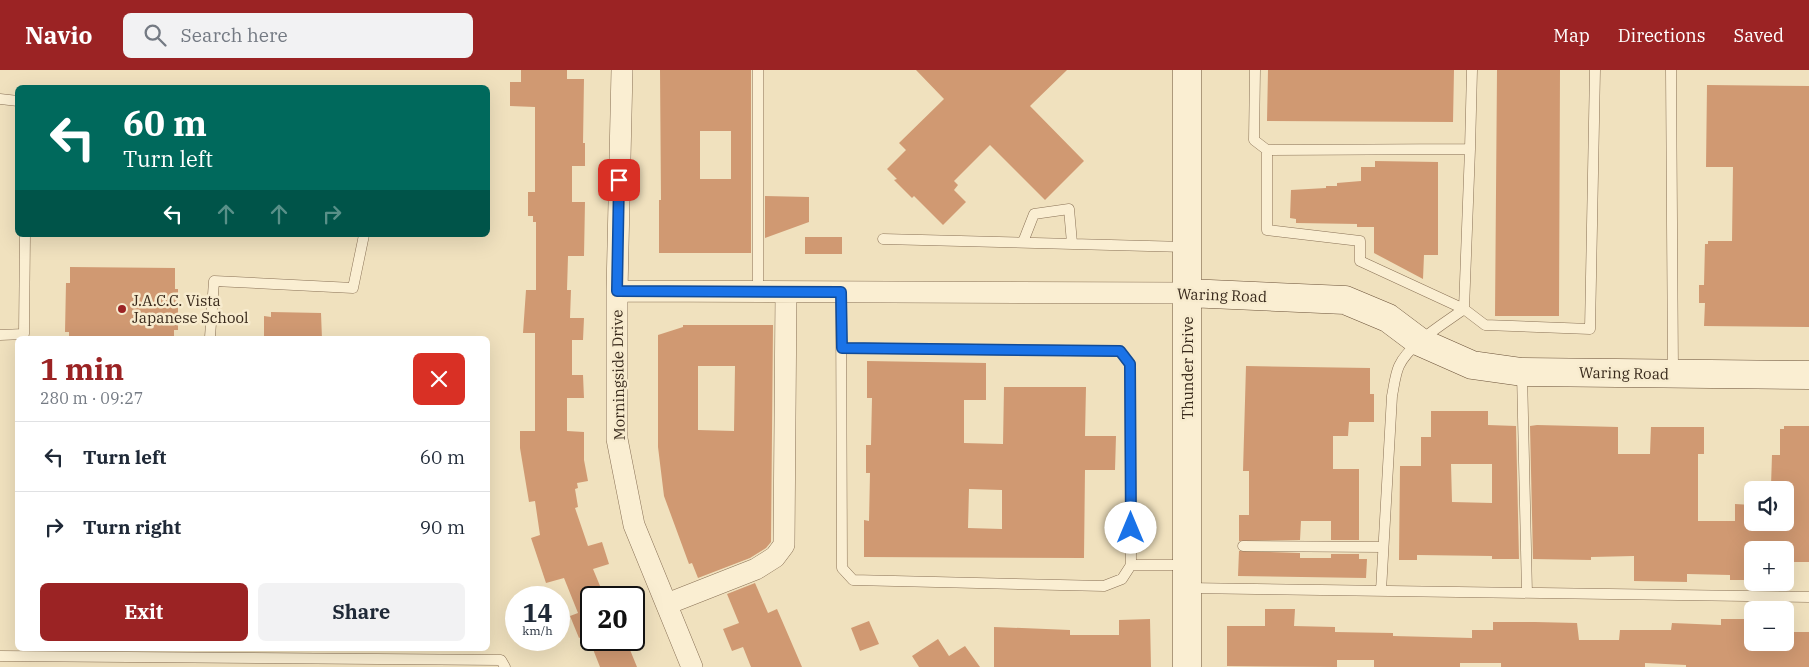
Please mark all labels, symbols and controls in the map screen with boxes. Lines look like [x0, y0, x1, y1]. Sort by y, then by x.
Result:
search box [123, 13, 473, 58]
text: Navio [25, 19, 93, 51]
icon: search [141, 21, 169, 49]
text: Search here [181, 23, 288, 47]
text: Map [1553, 24, 1590, 47]
text: Directions [1618, 24, 1706, 47]
text: Saved [1734, 24, 1784, 47]
text: 60 m [123, 100, 207, 146]
icon: left [40, 105, 105, 170]
text: Turn left [123, 144, 213, 173]
pin [598, 159, 640, 201]
icon: arrive [605, 166, 633, 194]
icon: left [159, 200, 187, 228]
icon: ahead [212, 200, 240, 228]
icon: ahead [265, 200, 293, 228]
icon: right [318, 200, 346, 228]
street label: Waring Road [1177, 284, 1267, 306]
place label: J.A.C.C. Vista Japanese School [132, 291, 248, 327]
marker: J.A.C.C. Vista Japanese School [116, 303, 128, 315]
street label: Morningside Drive [607, 309, 629, 441]
street label: Thunder Drive [1178, 316, 1197, 420]
text: 1 min [40, 349, 124, 388]
button: close [413, 353, 465, 405]
street label: Waring Road [1579, 363, 1669, 383]
text: 280 m · 09:27 [40, 388, 143, 408]
icon: left [40, 443, 68, 471]
text: Turn left [83, 445, 166, 469]
text: 60 m [420, 445, 465, 469]
map controls [1744, 481, 1794, 651]
button: sound [1744, 481, 1794, 531]
position arrow [1104, 501, 1156, 553]
icon: right [40, 513, 68, 541]
text: Turn right [83, 515, 181, 539]
text: 90 m [420, 515, 465, 539]
button: + [1744, 541, 1794, 591]
button: Exit [40, 583, 248, 641]
button: Share [258, 583, 465, 641]
speed limit sign: 20 [580, 586, 645, 651]
text: 14 [522, 596, 553, 629]
button: − [1744, 601, 1794, 651]
text: km/h [522, 623, 553, 638]

